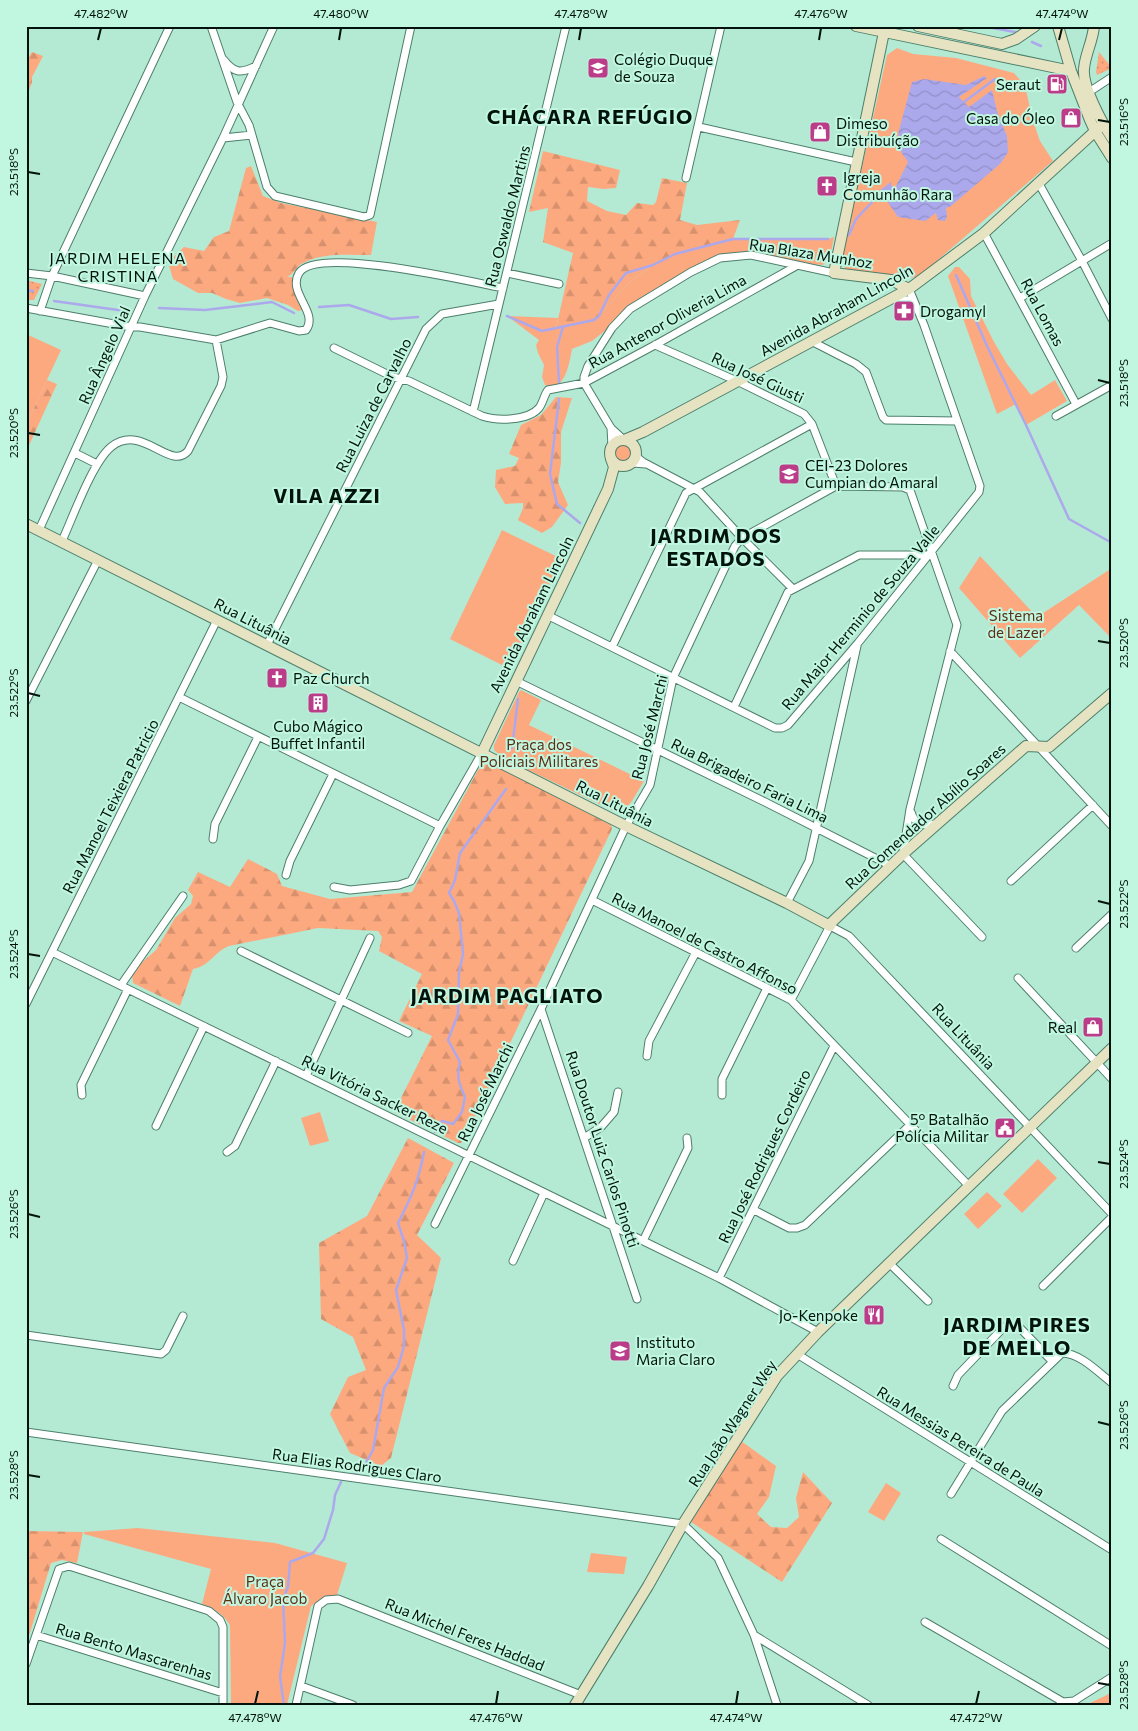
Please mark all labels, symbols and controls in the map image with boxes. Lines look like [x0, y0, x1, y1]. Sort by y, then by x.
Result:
text: 47.482°W [74, 6, 128, 20]
text: 47.480°W [313, 6, 369, 20]
text: 47.478°W [554, 6, 608, 20]
text: 47.476°W [794, 6, 848, 20]
text: 47.474°W [1036, 6, 1088, 20]
place label: Colégio Duque de Souza [614, 50, 713, 85]
school or university icon: Colégio Duque de Souza [586, 56, 610, 80]
fuel station icon: Seraut [1045, 72, 1069, 96]
place label: Seraut [996, 75, 1041, 93]
text: 23.516°S [1116, 98, 1130, 146]
district label: CHÁCARA REFÚGIO [487, 104, 693, 128]
shop icon: Casa do Óleo [1059, 106, 1083, 130]
place label: Casa do Óleo [966, 108, 1055, 127]
place label: Dimeso Distribuíção [836, 114, 919, 149]
shop icon: Dimeso Distribuíção [808, 120, 832, 144]
street label: Rua Oswaldo Martins [481, 143, 533, 289]
text: 23.518°S [6, 148, 20, 196]
place label: Igreja Comunhão Rara [843, 168, 952, 203]
church icon: Igreja Comunhão Rara [815, 174, 839, 198]
street label: Rua Blaza Munhoz [748, 234, 874, 272]
district label: JARDIM HELENA CRISTINA [49, 248, 187, 285]
street label: Avenida Abraham Lincoln [756, 260, 916, 360]
street label: Rua Antenor Oliveria Lima [585, 270, 749, 372]
street label: Rua Lomas [1018, 275, 1068, 349]
pharmacy icon: Drogamyl [892, 299, 916, 323]
place label: Drogamyl [920, 302, 986, 320]
street label: Rua Ângelo Vial [73, 303, 134, 407]
street label: Rua Luiza de Carvalho [331, 335, 415, 475]
street label: Rua José Giusti [709, 348, 807, 406]
text: 23.518°S [1116, 359, 1130, 407]
text: 23.520°S [6, 408, 20, 458]
place label: CEI-23 Dolores Cumpian do Amaral [805, 456, 938, 491]
school or university icon: CEI-23 Dolores Cumpian do Amaral [777, 462, 801, 486]
district label: VILA AZZI [273, 483, 381, 507]
street label: Rua Major Herminio de Souza Valle [777, 521, 943, 713]
district label: JARDIM DOS ESTADOS [650, 523, 782, 570]
street label: Avenida Abraham Lincoln [485, 533, 577, 695]
street label: Rua Lituânia [211, 594, 295, 648]
park label: Sistema de Lazer [987, 606, 1045, 641]
text: 23.520°S [1116, 618, 1130, 668]
church icon: Paz Church [265, 666, 289, 690]
text: 23.522°S [6, 668, 20, 718]
place label: Paz Church [293, 669, 370, 687]
street label: Rua José Marchi [627, 673, 671, 781]
building icon: Cubo Mágico Buffet Infantil [306, 691, 330, 715]
street label: Rua Manoel Teixiera Patricio [58, 716, 162, 896]
place label: Cubo Mágico Buffet Infantil [271, 717, 365, 752]
street label: Rua Brigadeiro Faria Lima [669, 734, 831, 826]
park label: Praça dos Policiais Militares [480, 735, 599, 770]
street label: Rua Comendador Abílio Soares [841, 739, 1009, 893]
street label: Rua Lituânia [573, 776, 657, 830]
text: 23.522°S [1116, 879, 1130, 929]
street label: Rua Manoel de Castro Affonso [609, 888, 801, 998]
text: 23.524°S [6, 929, 20, 979]
district label: JARDIM PAGLIATO [410, 983, 604, 1007]
street label: Rua Lituânia [929, 999, 999, 1073]
shop icon: Real [1081, 1015, 1105, 1039]
place label: Real [1048, 1018, 1077, 1036]
street label: Rua José Marchi [453, 1040, 517, 1144]
street label: Rua Doutor Luiz Carlos Pinotti [563, 1048, 643, 1250]
street label: Rua Vitória Sacker Reze [299, 1051, 451, 1137]
street label: Rua José Rodrigues Cordeiro [714, 1066, 814, 1246]
place label: 5º Batalhão Polícia Militar [895, 1110, 989, 1145]
public building icon: 5º Batalhão Polícia Militar [993, 1116, 1017, 1140]
text: 23.524°S [1116, 1139, 1130, 1189]
text: 23.526°S [6, 1189, 20, 1239]
restaurant icon: Jo-Kenpoke [862, 1303, 886, 1327]
place label: Jo-Kenpoke [779, 1306, 858, 1324]
district label: JARDIM PIRES DE MELLO [943, 1312, 1091, 1359]
place label: Instituto Maria Claro [636, 1333, 715, 1368]
school or university icon: Instituto Maria Claro [608, 1339, 632, 1363]
street label: Rua João Wagner Wey [684, 1356, 780, 1490]
street label: Rua Messias Pereira de Paula [874, 1382, 1048, 1500]
text: 23.526°S [1116, 1400, 1130, 1450]
street label: Rua Elias Rodrigues Claro [271, 1444, 443, 1486]
text: 23.528°S [6, 1450, 20, 1500]
park label: Praça Álvaro Jacob [223, 1572, 307, 1607]
street label: Rua Michel Feres Haddad [383, 1594, 547, 1674]
street label: Rua Bento Mascarenhas [54, 1619, 215, 1683]
text: 23.528°S [1116, 1660, 1130, 1710]
text: 47.478°W [228, 1710, 282, 1724]
text: 47.476°W [469, 1710, 523, 1724]
text: 47.474°W [710, 1710, 762, 1724]
text: 47.472°W [949, 1710, 1003, 1724]

